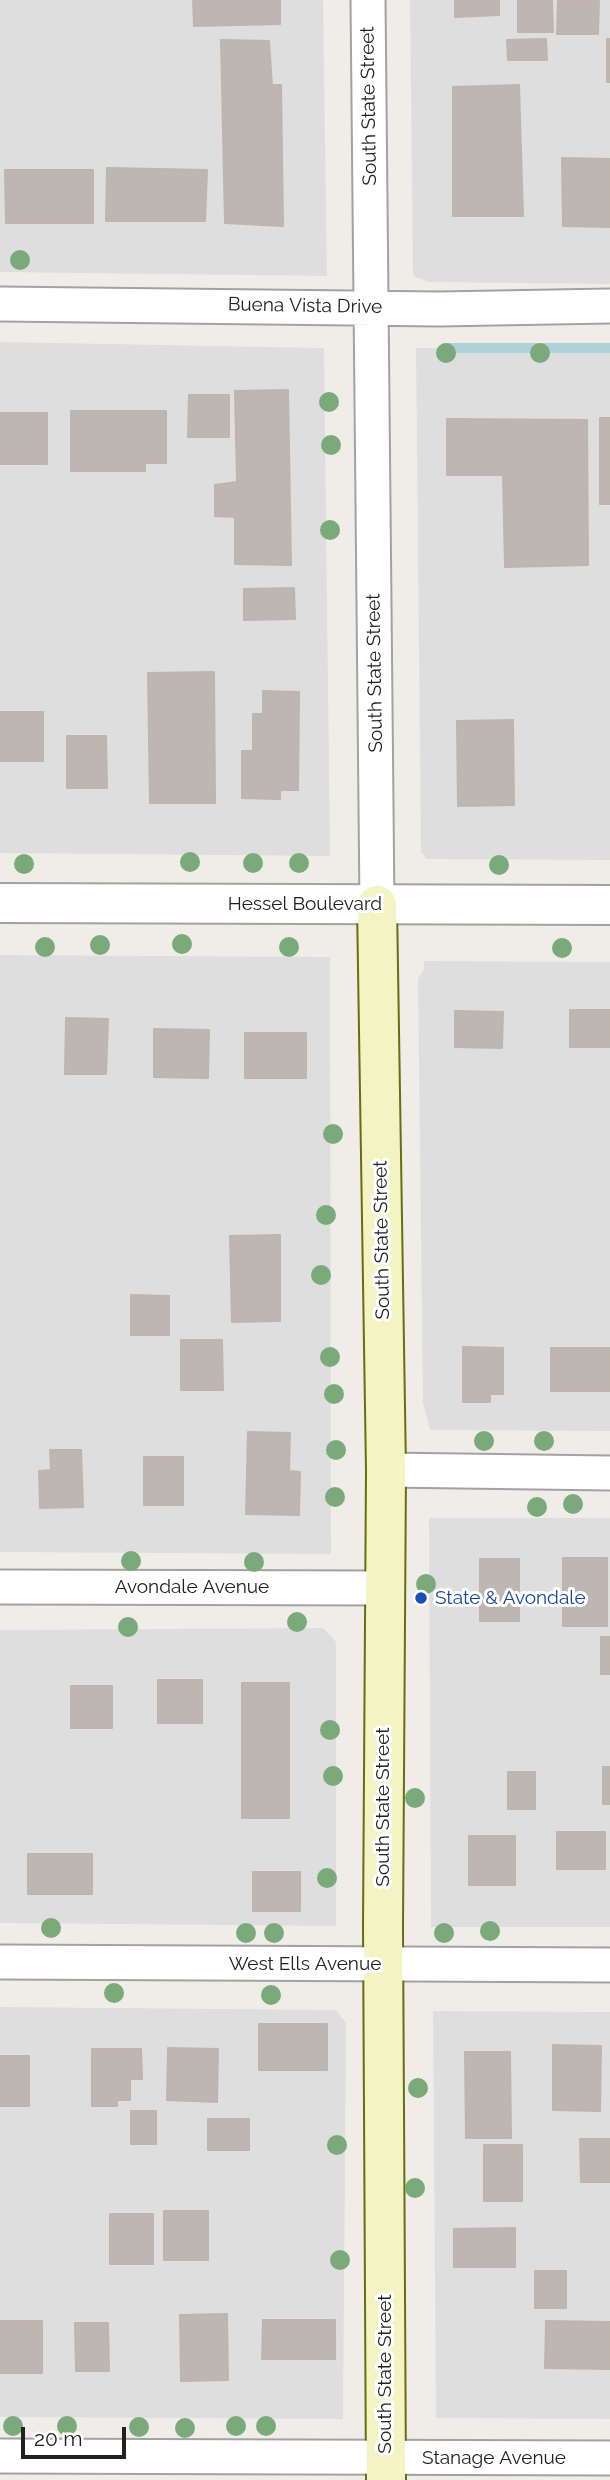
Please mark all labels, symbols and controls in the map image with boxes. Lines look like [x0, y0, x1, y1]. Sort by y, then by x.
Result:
street label: South State Street [356, 26, 382, 186]
street label: Buena Vista Drive [228, 293, 382, 319]
street label: South State Street [362, 593, 388, 753]
street label: Hessel Boulevard [228, 893, 382, 915]
street label: South State Street [369, 1160, 395, 1320]
street label: Avondale Avenue [115, 1576, 269, 1598]
place label: State & Avondale [435, 1587, 586, 1609]
marker: State & Avondale [413, 1590, 429, 1606]
street label: South State Street [372, 1727, 394, 1887]
street label: West Ells Avenue [229, 1953, 381, 1975]
street label: South State Street [374, 2294, 396, 2454]
scale bar [24, 2414, 130, 2458]
text: 20 m [34, 2426, 82, 2451]
street label: Stanage Avenue [422, 2447, 566, 2469]

